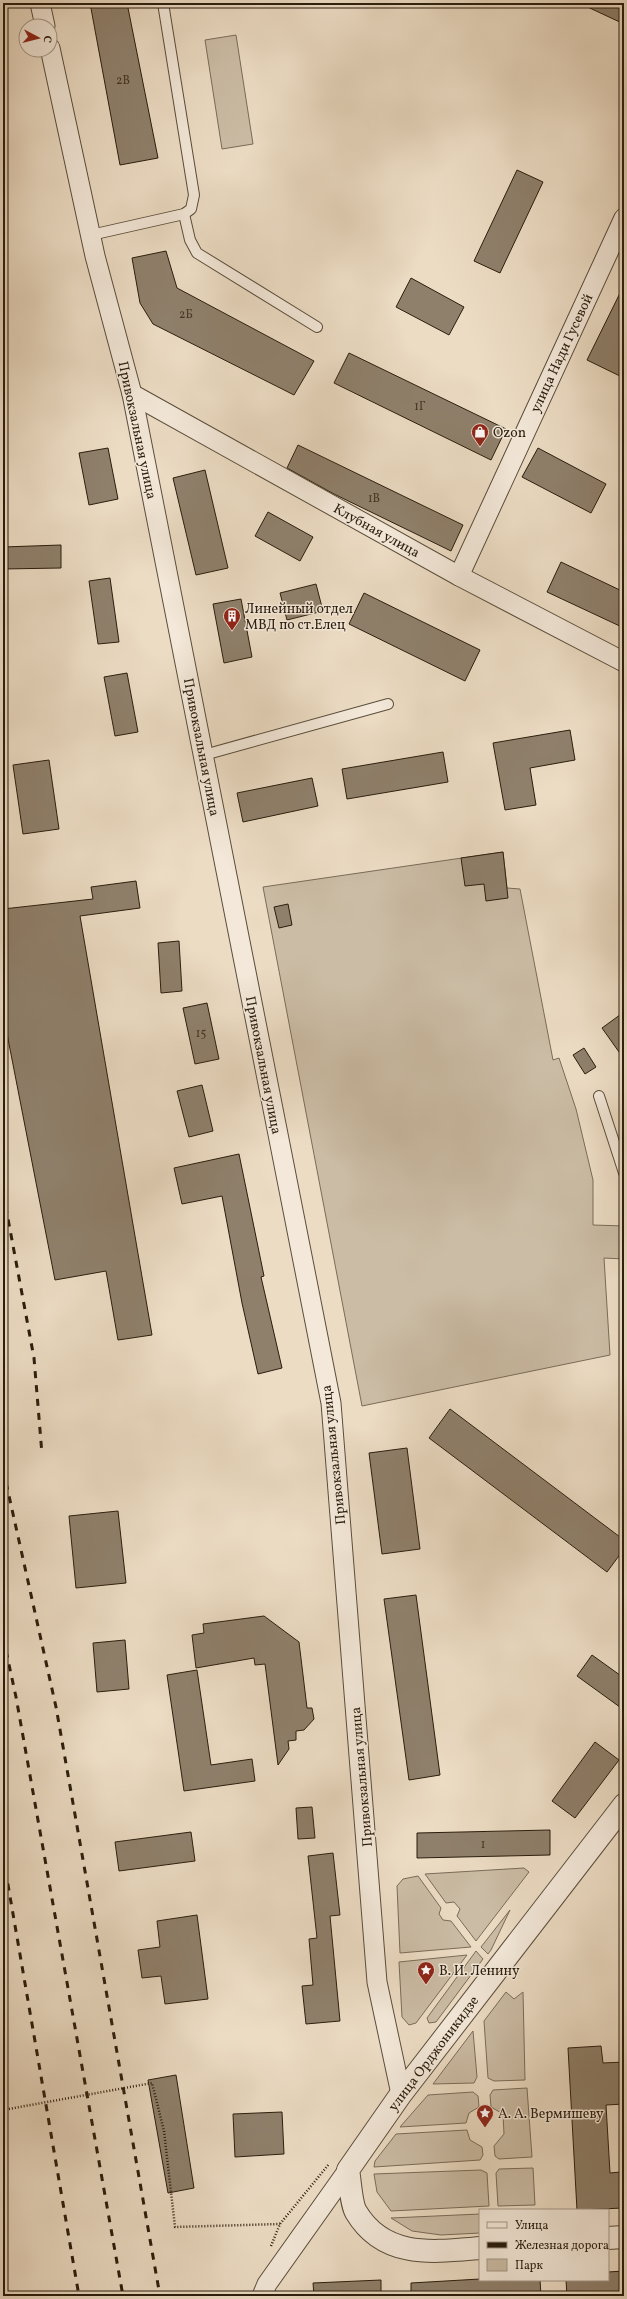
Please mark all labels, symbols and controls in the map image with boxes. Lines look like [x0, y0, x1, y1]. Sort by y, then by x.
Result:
north arrow [18, 18, 58, 58]
text: С [39, 35, 54, 43]
house number: 2В [116, 73, 130, 89]
street label: улица Нади Гусевой [526, 291, 598, 416]
house number: 2Б [179, 307, 193, 323]
street label: Привокзальная улица [113, 360, 160, 501]
house number: 1Г [414, 399, 426, 415]
shop icon: Ozon [470, 422, 490, 447]
place label: Ozon [493, 424, 526, 443]
house number: 1В [368, 491, 380, 507]
street label: Клубная улица [330, 500, 423, 563]
place label: Линейный отдел МВД по ст.Елец [245, 600, 353, 635]
building icon: Линейный отдел МВД по ст.Елец [222, 606, 242, 631]
street label: Привокзальная улица [178, 676, 223, 818]
street label: Привокзальная улица [240, 994, 285, 1136]
house number: 15 [196, 1026, 206, 1042]
street label: Привокзальная улица [318, 1384, 351, 1526]
street label: Привокзальная улица [347, 1706, 378, 1848]
house number: 1 [481, 1837, 485, 1853]
place icon: В. И. Ленину [416, 1960, 436, 1985]
place label: В. И. Ленину [439, 1962, 520, 1981]
street label: улица Орджоникидзе [384, 1992, 484, 2116]
place icon: А. А. Вермишеву [475, 2103, 495, 2128]
place label: А. А. Вермишеву [498, 2105, 604, 2124]
legend [479, 2209, 609, 2281]
text: Улица [515, 2218, 548, 2234]
text: Железная дорога [515, 2238, 609, 2254]
text: Парк [515, 2258, 543, 2274]

